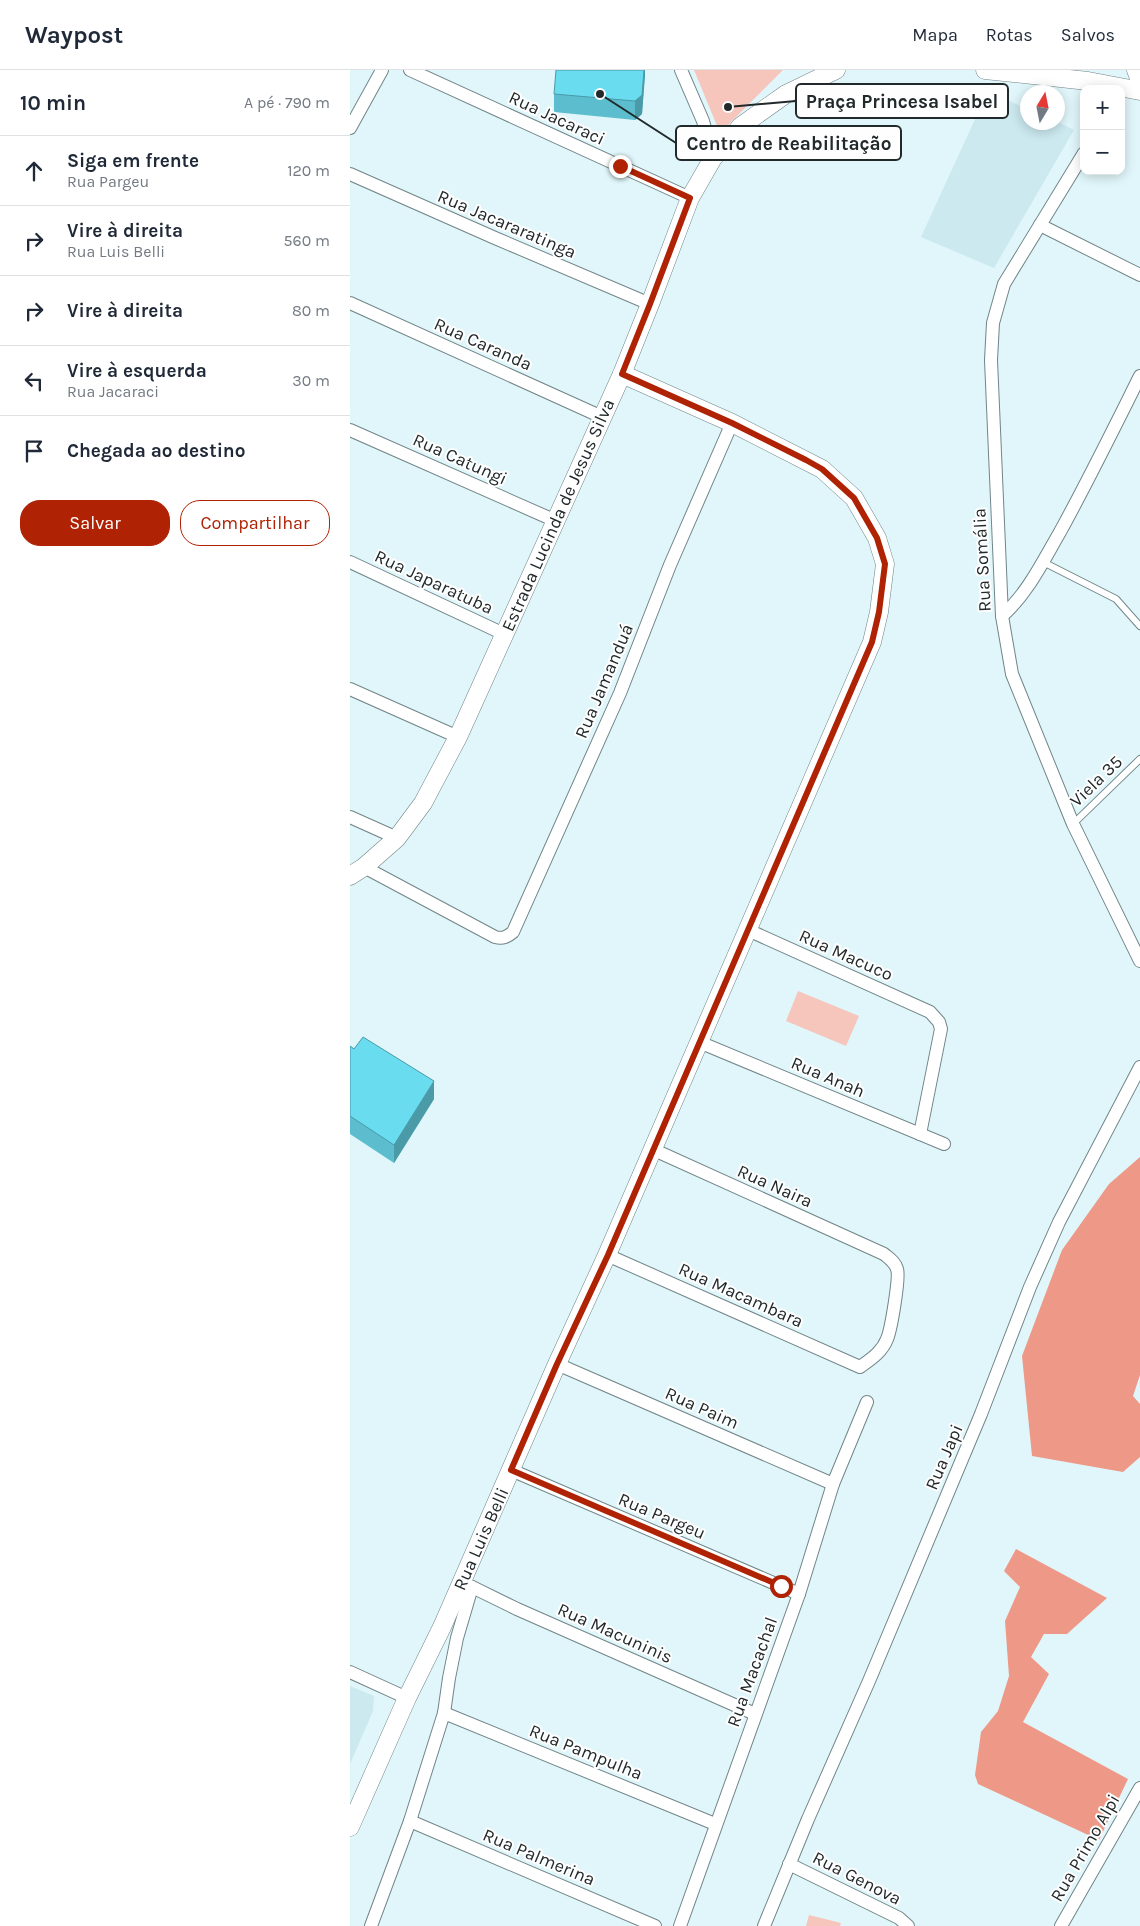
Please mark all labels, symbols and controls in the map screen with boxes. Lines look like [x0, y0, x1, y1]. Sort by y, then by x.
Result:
text: Waypost [25, 21, 123, 49]
text: Mapa [912, 24, 958, 46]
text: Rotas [986, 24, 1033, 46]
text: Salvos [1061, 24, 1115, 46]
callout: Praça Princesa Isabel [796, 84, 1008, 118]
north arrow [1020, 85, 1065, 130]
map controls [1080, 85, 1125, 175]
button: + [1080, 85, 1125, 130]
street label: Rua Jacaraci [505, 86, 609, 150]
text: 10 min [20, 91, 86, 115]
text: Praça Princesa Isabel [806, 91, 998, 113]
text: A pé · 790 m [244, 93, 330, 112]
callout: Centro de Reabilitação [676, 126, 901, 160]
button: − [1080, 130, 1125, 175]
text: Centro de Reabilitação [687, 133, 891, 155]
text: Siga em frente [67, 150, 199, 172]
route end [609, 155, 632, 178]
icon: ahead [20, 157, 48, 185]
text: 120 m [287, 161, 330, 180]
text: Rua Pargeu [67, 172, 149, 191]
street label: Rua Jacararatinga [434, 185, 580, 263]
text: Vire à direita [67, 220, 183, 242]
icon: right [20, 227, 48, 255]
text: 560 m [284, 231, 330, 250]
text: Rua Luis Belli [67, 242, 165, 261]
icon: right [20, 297, 48, 325]
text: Vire à direita [67, 300, 183, 322]
text: 80 m [292, 301, 330, 320]
street label: Rua Caranda [431, 313, 535, 375]
text: Vire à esquerda [67, 360, 207, 382]
icon: left [20, 367, 48, 395]
text: 30 m [292, 371, 330, 390]
text: Rua Jacaraci [67, 382, 159, 401]
street label: Estrada Lucinda de Jesus Silva [497, 395, 619, 635]
street label: Rua Catungi [409, 428, 511, 490]
icon: arrive [20, 437, 48, 465]
text: Chegada ao destino [67, 440, 245, 462]
button: Salvar [20, 500, 170, 546]
button: Compartilhar [180, 500, 330, 546]
street label: Rua Somália [968, 508, 996, 612]
street label: Rua Japaratuba [371, 545, 497, 619]
street label: Rua Jamanduá [570, 620, 638, 742]
street label: Viela 35 [1065, 751, 1127, 811]
street label: Rua Macuco [796, 924, 896, 986]
street label: Rua Anah [788, 1052, 868, 1102]
street label: Rua Naira [734, 1160, 816, 1212]
street label: Rua Macambara [675, 1258, 807, 1332]
street label: Rua Paim [662, 1382, 742, 1434]
street label: Rua Japi [920, 1421, 968, 1493]
street label: Rua Luis Belli [448, 1484, 514, 1594]
street label: Rua Pargeu [615, 1488, 709, 1544]
route start [770, 1575, 793, 1598]
street label: Rua Macuninis [554, 1598, 676, 1668]
street label: Rua Macachal [722, 1614, 782, 1730]
street label: Rua Pampulha [526, 1719, 646, 1785]
street label: Rua Primo Alpi [1045, 1790, 1125, 1906]
street label: Rua Palmerina [480, 1823, 598, 1891]
street label: Rua Genova [809, 1846, 905, 1910]

